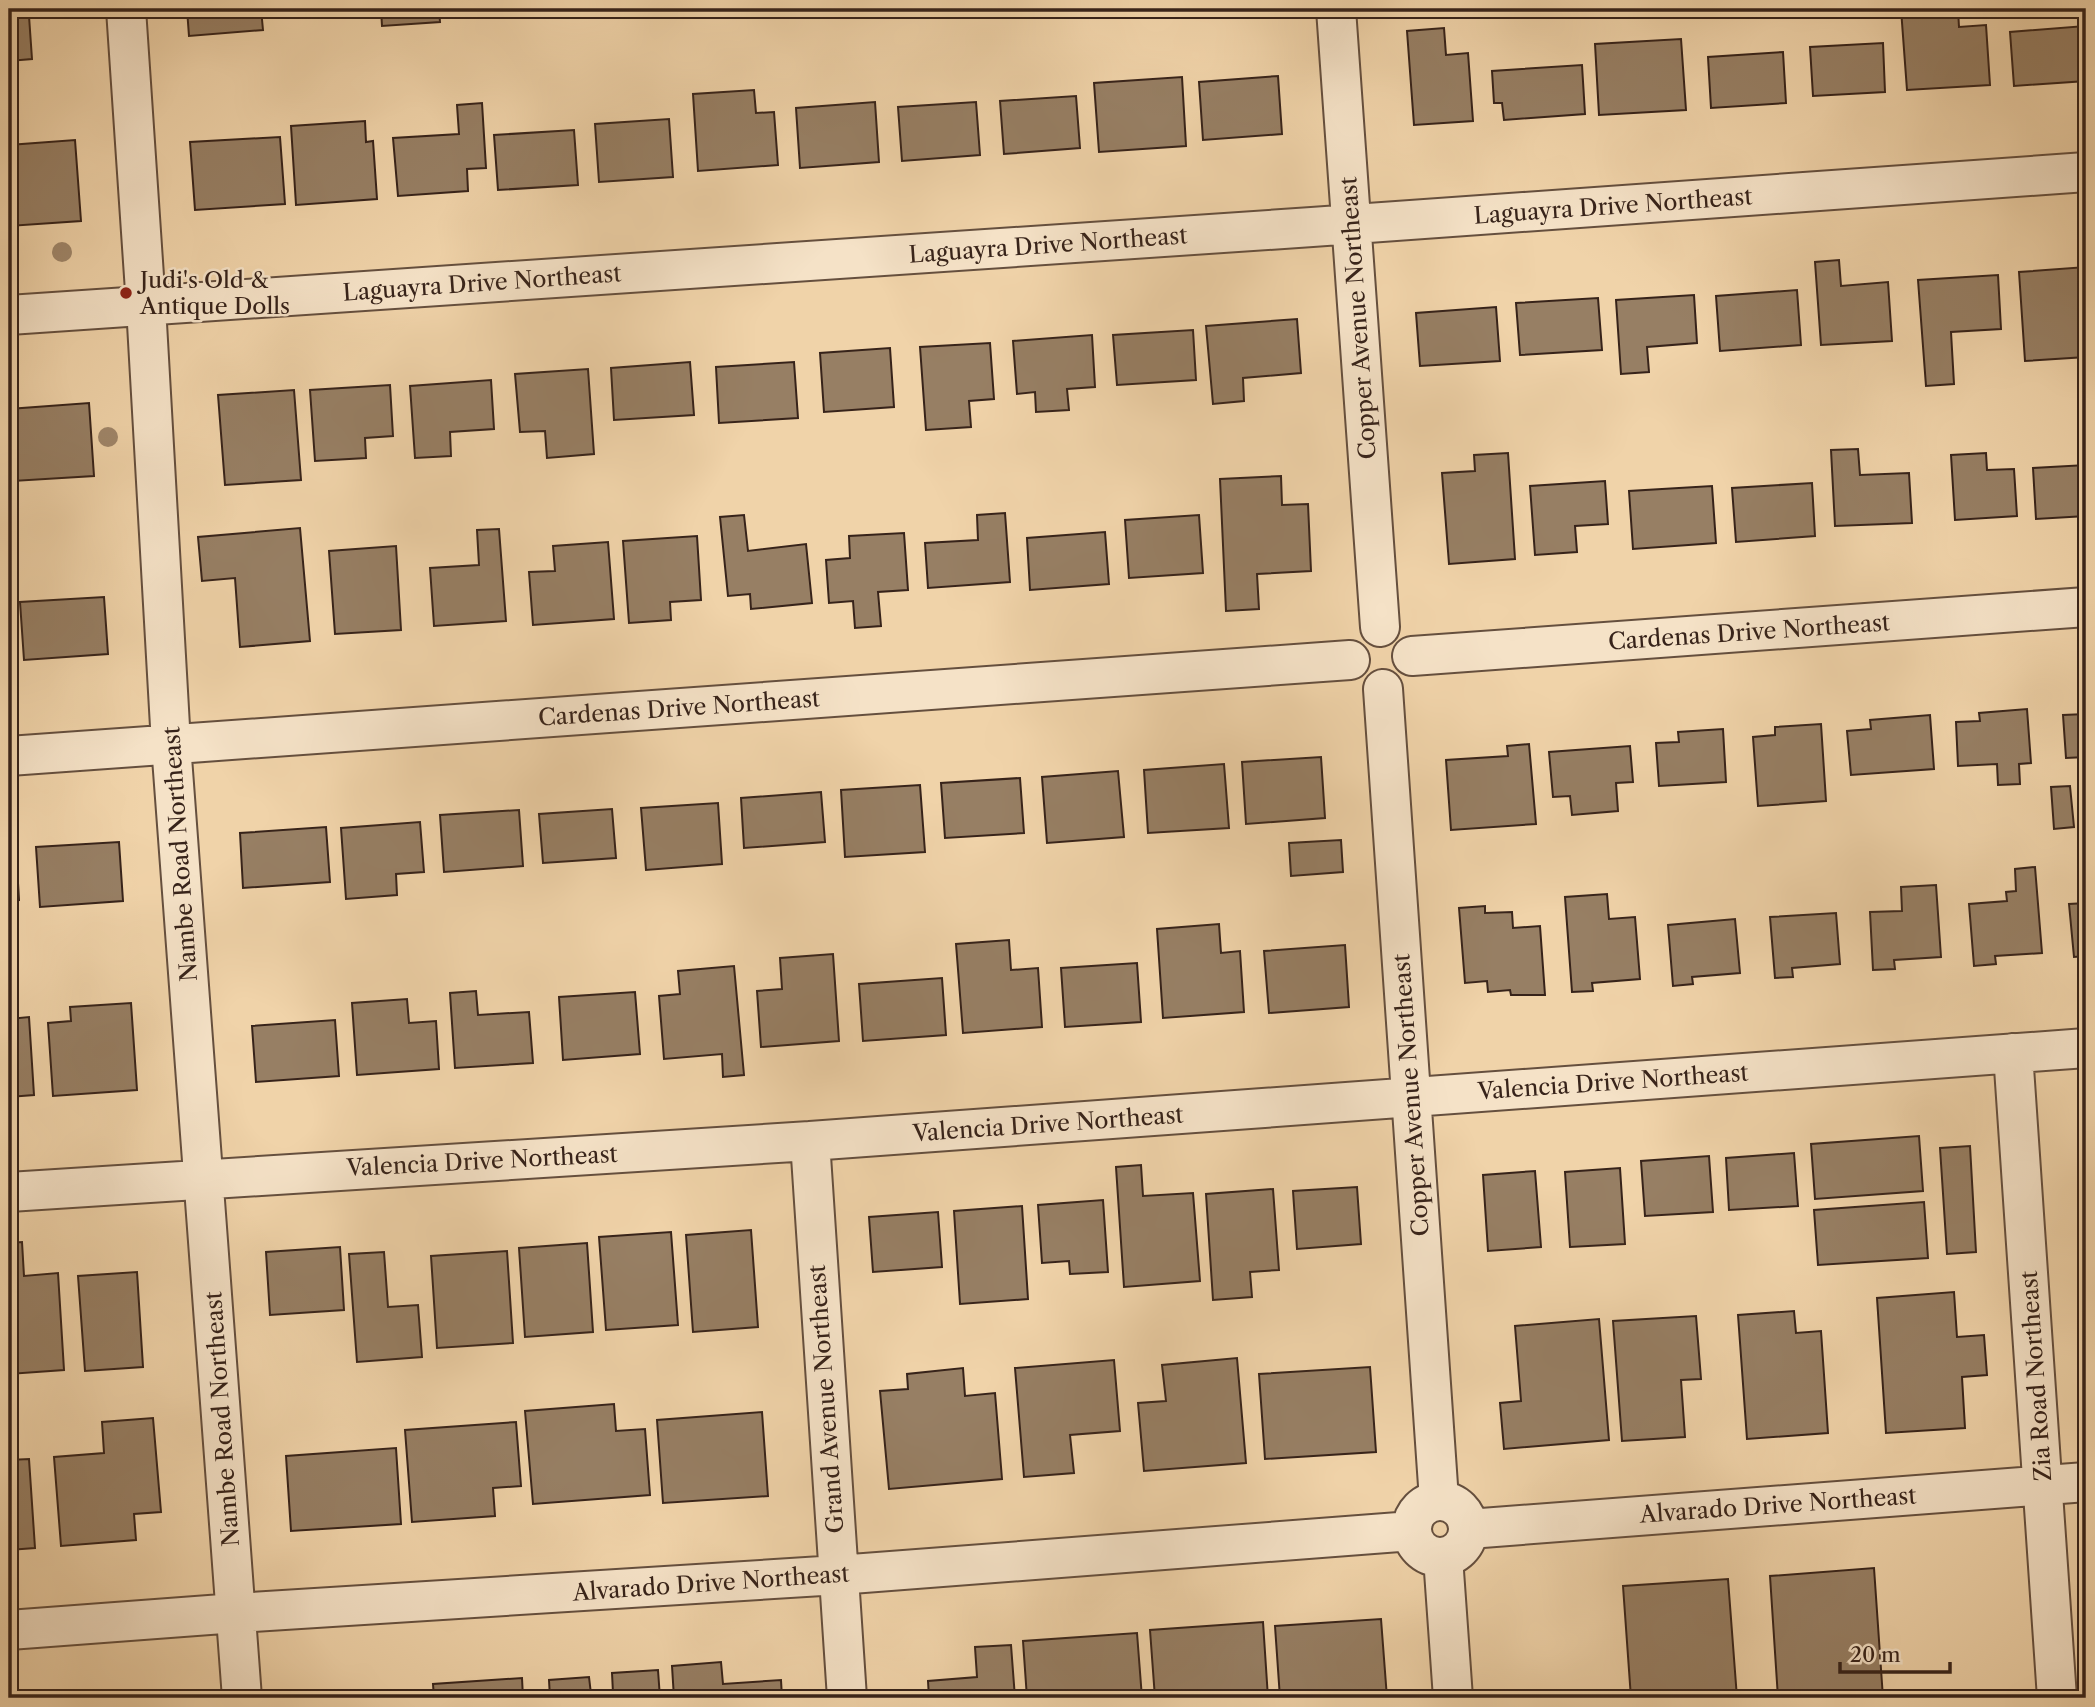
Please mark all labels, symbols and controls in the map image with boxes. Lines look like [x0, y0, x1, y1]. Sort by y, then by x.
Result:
street label: Copper Avenue Northeast [1334, 176, 1382, 460]
street label: Laguayra Drive Northeast [1473, 182, 1753, 230]
street label: Laguayra Drive Northeast [908, 221, 1188, 269]
street label: Laguayra Drive Northeast [342, 259, 622, 307]
place label: Judi's Old & Antique Dolls [137, 266, 290, 320]
marker: Judi's Old & Antique Dolls [118, 285, 134, 301]
street label: Cardenas Drive Northeast [1607, 608, 1891, 656]
street label: Cardenas Drive Northeast [537, 684, 821, 732]
street label: Nambe Road Northeast [157, 726, 203, 982]
street label: Copper Avenue Northeast [1387, 953, 1435, 1237]
street label: Valencia Drive Northeast [1476, 1059, 1749, 1106]
street label: Valencia Drive Northeast [911, 1101, 1184, 1148]
street label: Valencia Drive Northeast [345, 1140, 618, 1182]
street label: Grand Avenue Northeast [803, 1264, 849, 1534]
street label: Zia Road Northeast [2015, 1270, 2057, 1482]
street label: Nambe Road Northeast [199, 1291, 245, 1547]
street label: Alvarado Drive Northeast [1638, 1481, 1917, 1529]
street label: Alvarado Drive Northeast [571, 1559, 850, 1607]
scale bar [1840, 1630, 1950, 1674]
text: 20 m [1850, 1642, 1901, 1667]

